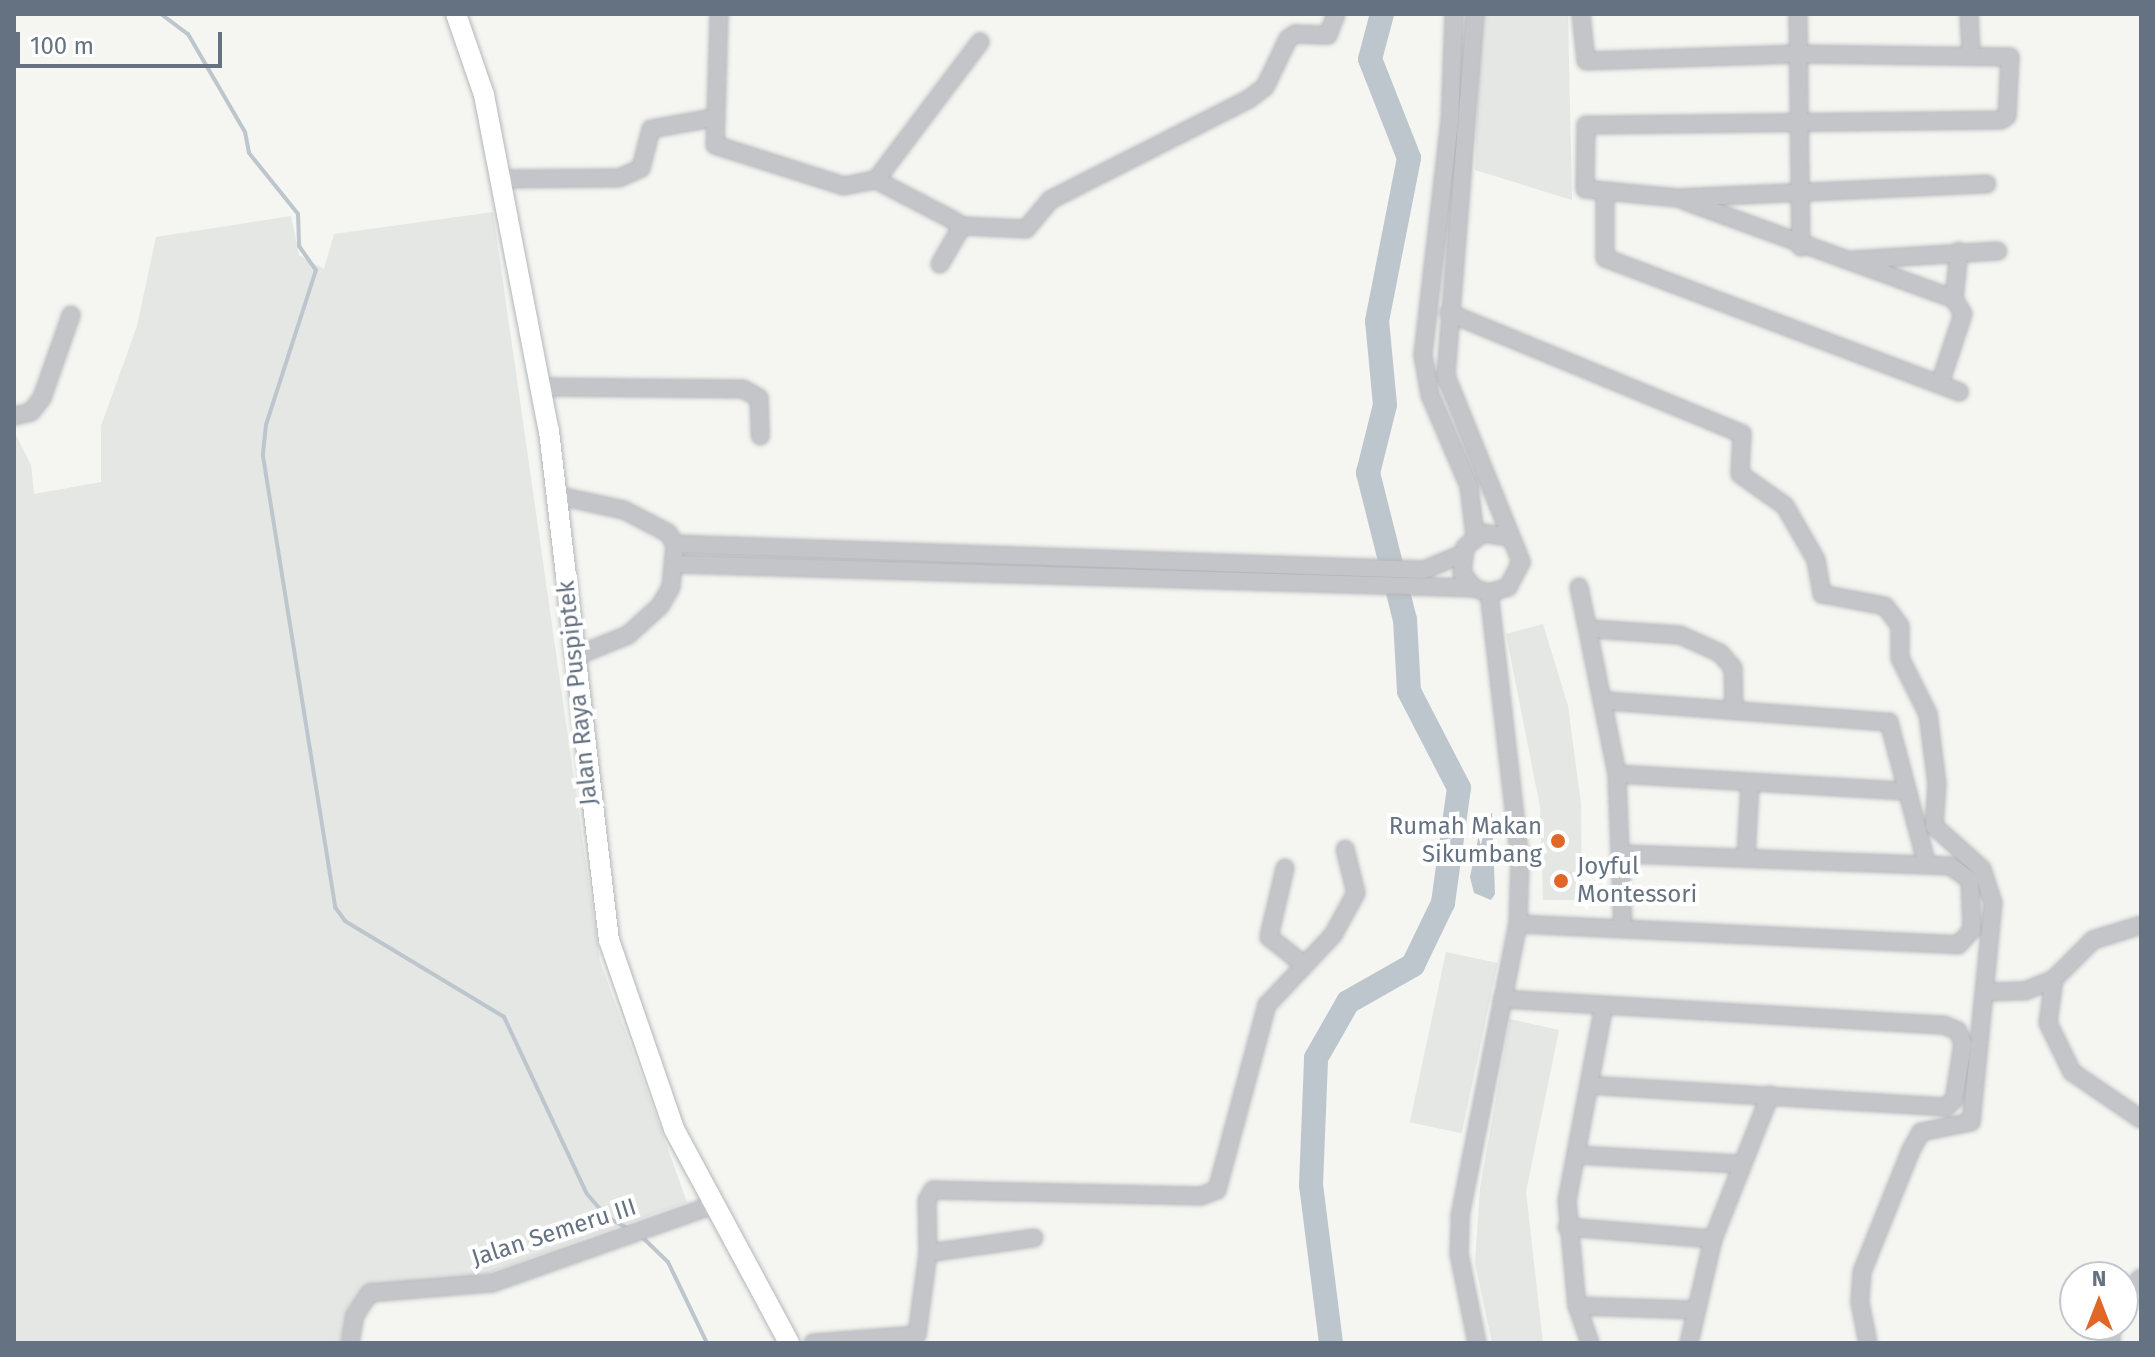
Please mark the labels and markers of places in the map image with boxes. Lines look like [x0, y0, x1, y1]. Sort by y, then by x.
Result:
place label: Rumah Makan Sikumbang [1389, 813, 1542, 869]
marker: Rumah Makan Sikumbang [1549, 832, 1567, 850]
place label: Joyful Montessori [1577, 853, 1697, 909]
marker: Joyful Montessori [1552, 872, 1570, 890]

